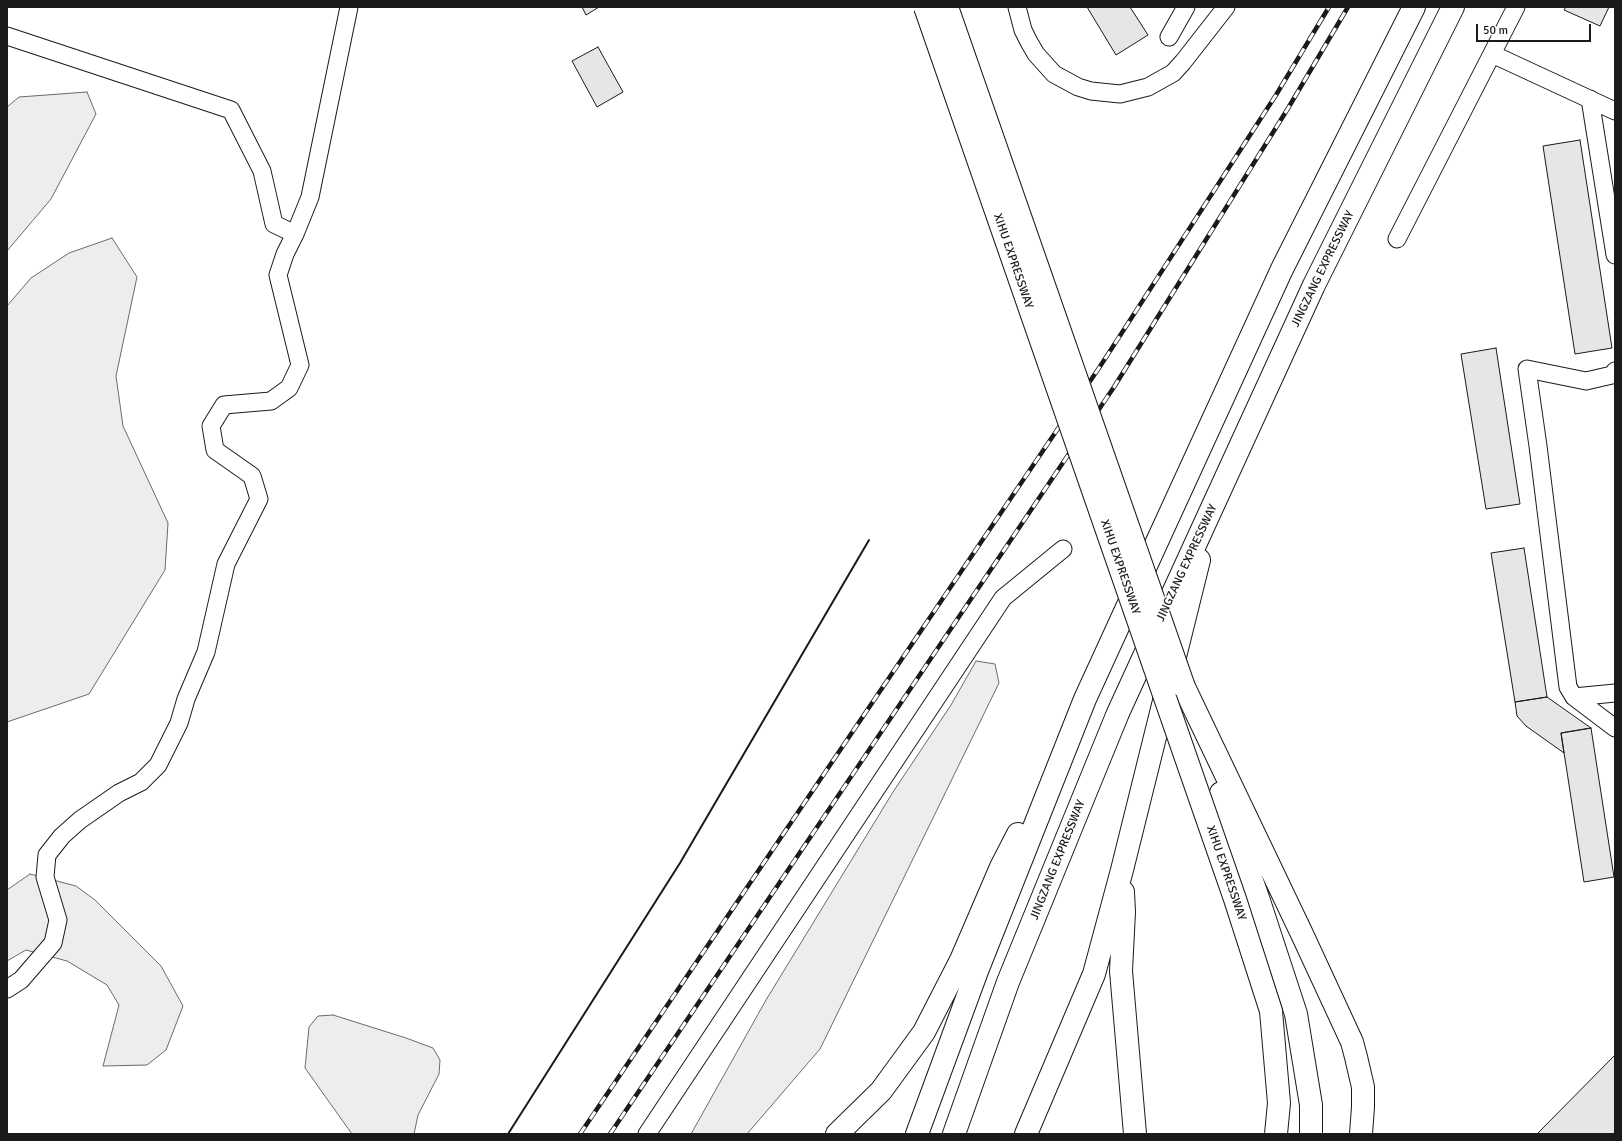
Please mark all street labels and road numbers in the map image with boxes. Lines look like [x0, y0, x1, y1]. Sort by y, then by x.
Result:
street label: JINGZANG EXPRESSWAY [1289, 208, 1357, 330]
street label: XIHU EXPRESSWAY [990, 212, 1036, 310]
street label: JINGZANG EXPRESSWAY [1153, 502, 1221, 624]
street label: XIHU EXPRESSWAY [1097, 518, 1143, 616]
street label: JINGZANG EXPRESSWAY [1027, 798, 1089, 922]
street label: XIHU EXPRESSWAY [1203, 824, 1249, 922]

